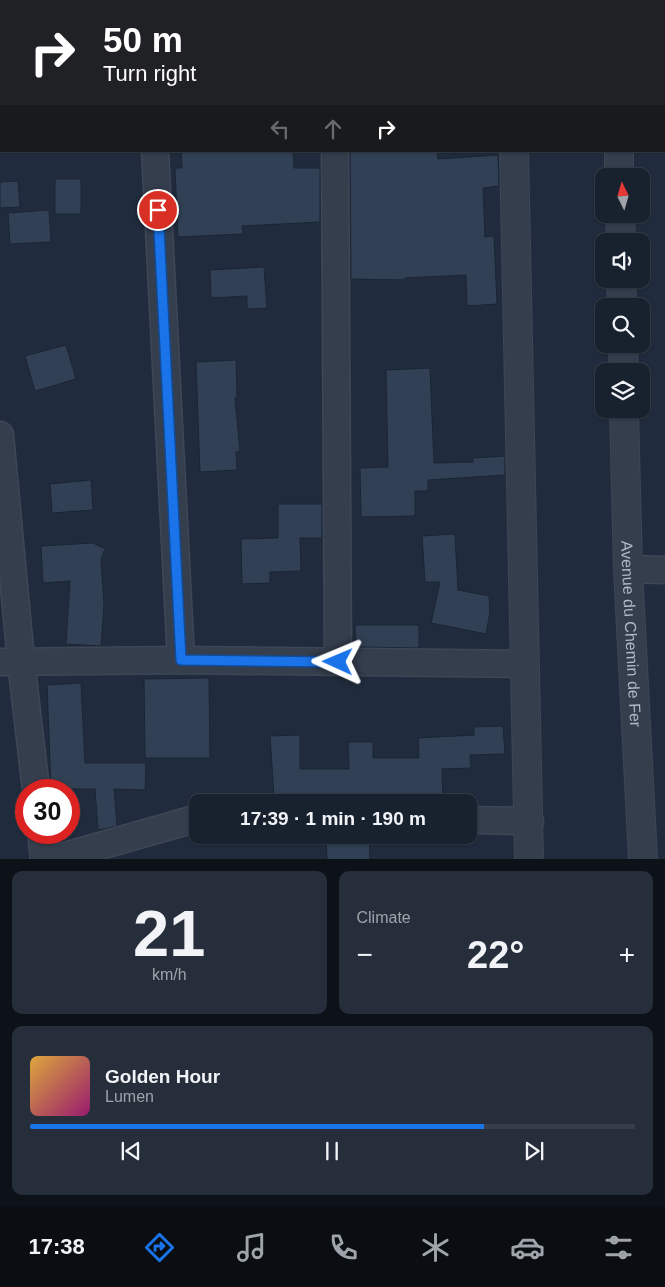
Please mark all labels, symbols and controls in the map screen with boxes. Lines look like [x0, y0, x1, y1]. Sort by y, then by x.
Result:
icon: right [20, 20, 85, 85]
text: 50 m [103, 20, 183, 59]
text: Turn right [103, 61, 196, 86]
icon: left [266, 115, 294, 143]
icon: ahead [319, 115, 347, 143]
icon: right [372, 115, 400, 143]
north arrow [595, 168, 650, 222]
map controls [595, 168, 650, 418]
pin [137, 189, 179, 231]
icon: arrive [144, 196, 172, 224]
button: sound [595, 233, 650, 288]
button: search [595, 298, 650, 353]
button: layers [595, 363, 650, 418]
street label: Avenue du Chemin de Fer [618, 540, 644, 728]
position arrow [311, 635, 363, 687]
speed limit sign: 30 [15, 779, 80, 844]
text: 17:39 · 1 min · 190 m [240, 808, 426, 829]
text: 21 [133, 897, 205, 970]
text: Climate [357, 909, 411, 926]
text: 22° [467, 934, 524, 976]
text: − [357, 939, 373, 970]
text: + [619, 939, 635, 970]
text: km/h [152, 966, 187, 983]
text: Golden Hour [105, 1066, 220, 1087]
text: Lumen [105, 1088, 154, 1105]
icon: previous [117, 1137, 145, 1165]
icon: pause [318, 1137, 346, 1165]
icon: next [520, 1137, 548, 1165]
icon: directions [142, 1230, 177, 1265]
icon: music [234, 1230, 269, 1265]
icon: phone [326, 1230, 361, 1265]
icon: climate [418, 1230, 453, 1265]
icon: car [510, 1230, 545, 1265]
icon: filters [601, 1230, 636, 1265]
text: 17:38 [28, 1234, 85, 1259]

